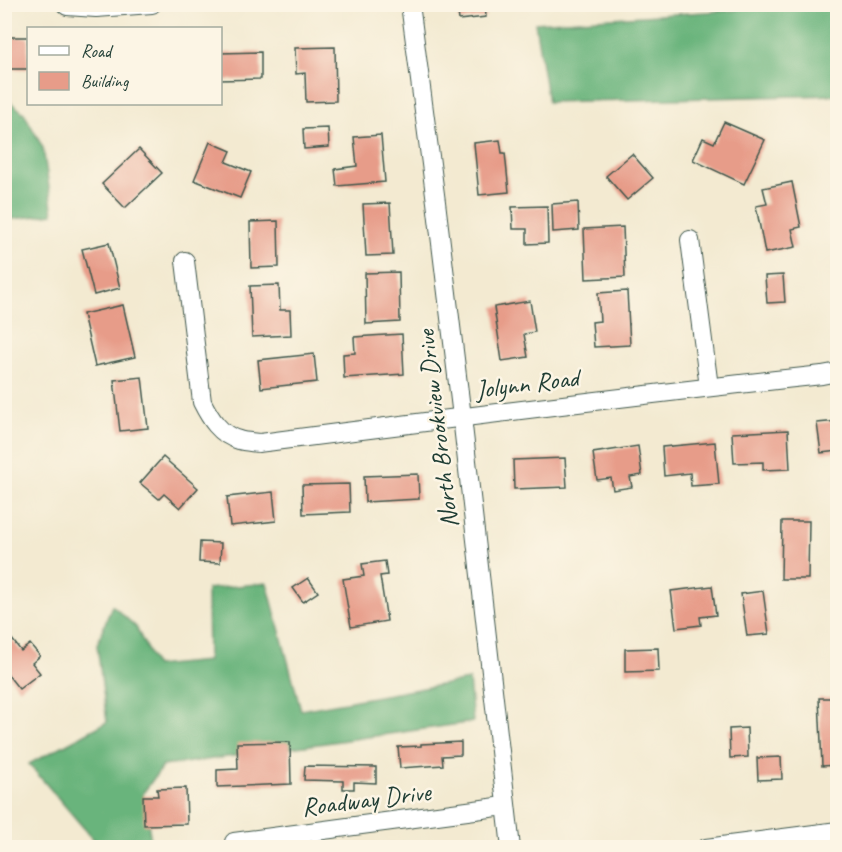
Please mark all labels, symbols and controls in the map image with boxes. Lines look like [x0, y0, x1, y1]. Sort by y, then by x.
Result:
legend [27, 27, 222, 105]
text: Road [81, 40, 114, 62]
text: Building [81, 70, 130, 92]
street label: North Brookview Drive [409, 326, 466, 530]
street label: Jolynn Road [472, 360, 584, 406]
street label: Roadway Drive [300, 775, 434, 824]

